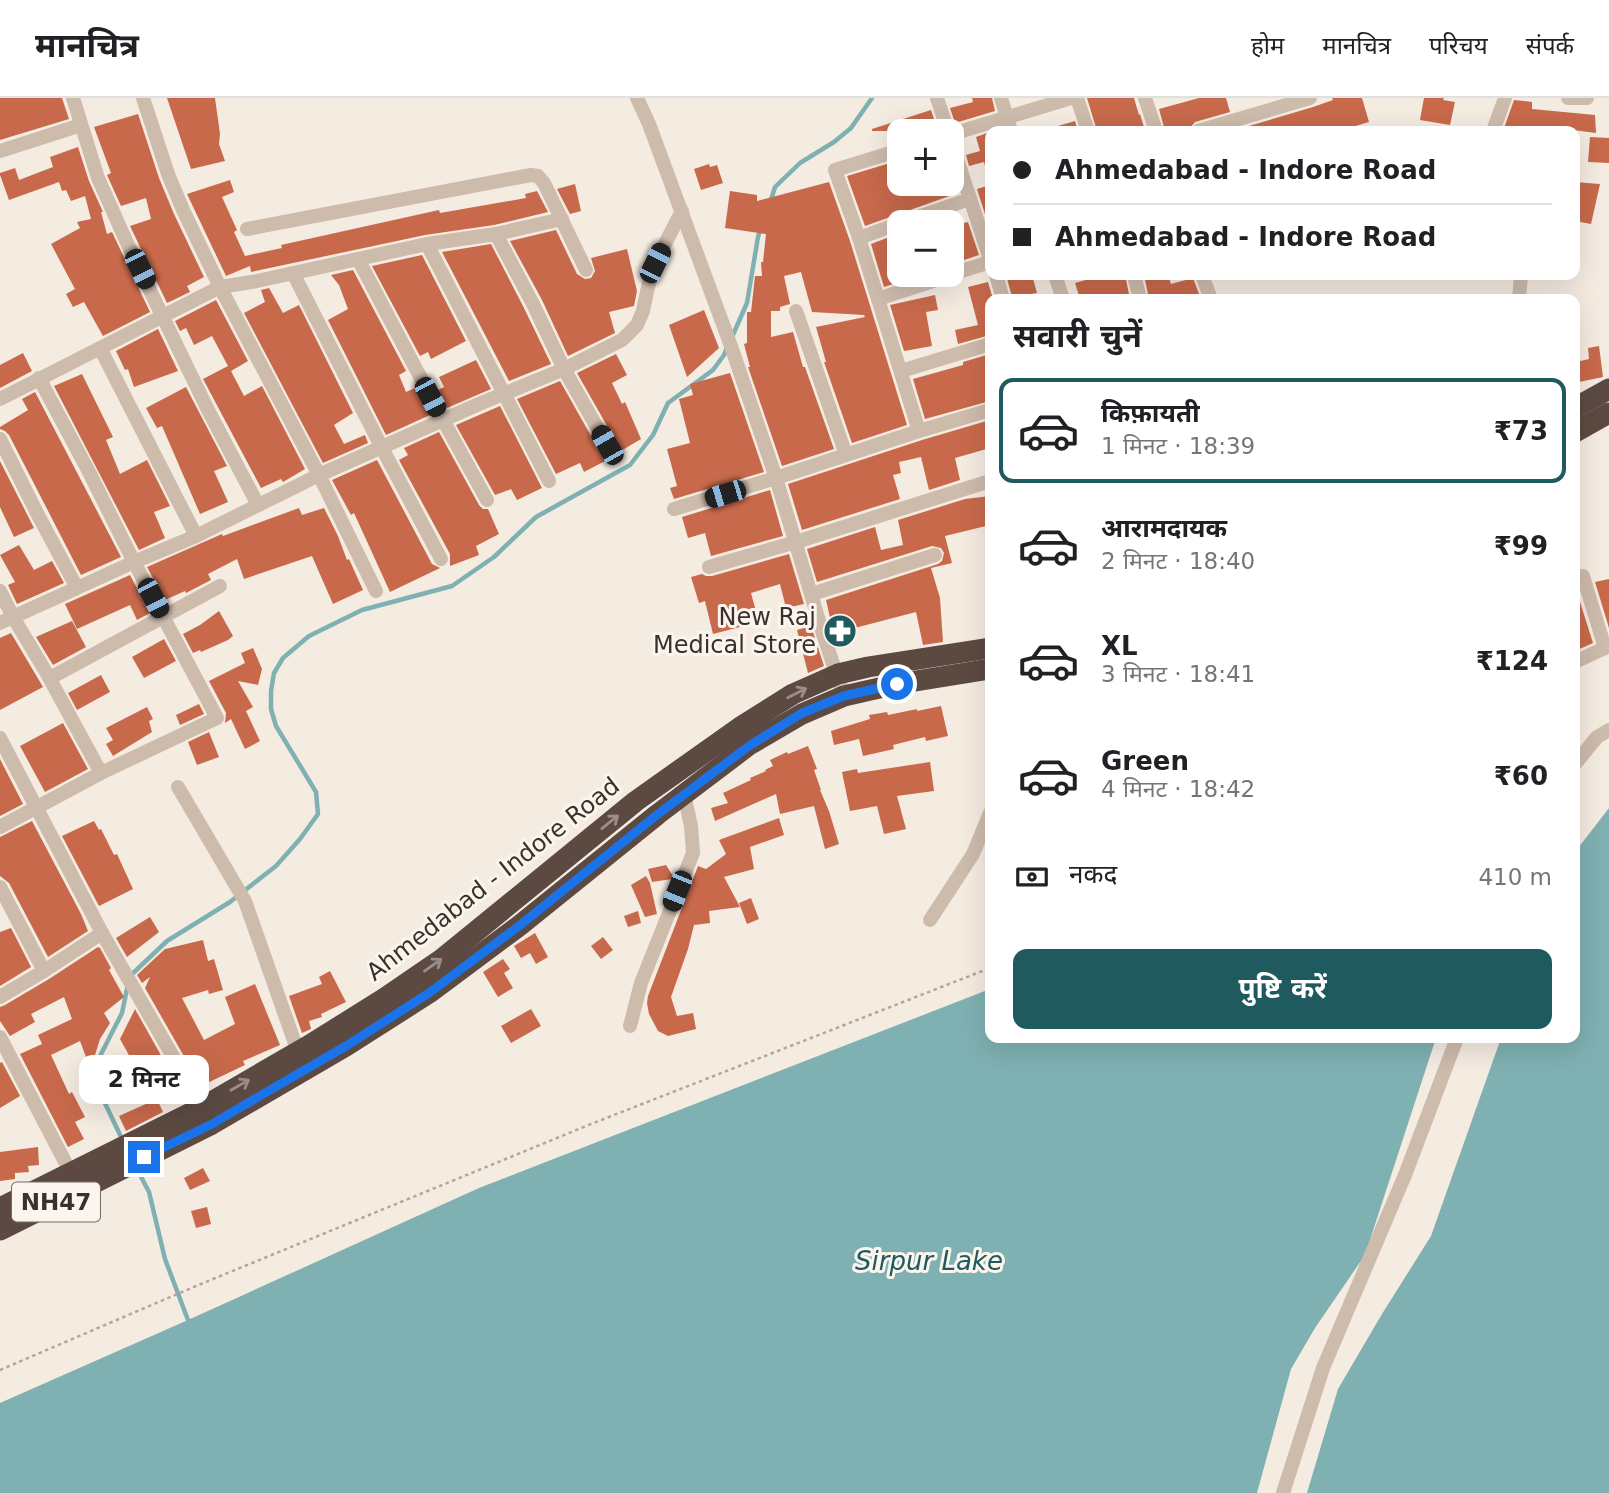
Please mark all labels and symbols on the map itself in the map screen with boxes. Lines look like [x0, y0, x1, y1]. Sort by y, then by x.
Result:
car [637, 240, 674, 286]
car [122, 246, 159, 292]
car [411, 374, 450, 420]
car [588, 422, 627, 468]
car [702, 478, 749, 510]
car [134, 575, 173, 621]
place label: New Raj Medical Store [653, 603, 816, 659]
pharmacy icon: New Raj Medical Store [821, 612, 859, 650]
route start [881, 668, 913, 700]
one-way arrow [786, 686, 807, 700]
street label: Ahmedabad - Indore Road [361, 772, 625, 986]
one-way arrow [600, 814, 618, 830]
car [660, 868, 695, 914]
one-way arrow [423, 958, 442, 972]
callout: 2 मिनट [79, 1056, 209, 1104]
one-way arrow [229, 1078, 250, 1091]
route end [128, 1141, 160, 1173]
road number: NH47 [12, 1182, 100, 1222]
water label: Sirpur Lake [855, 1246, 1003, 1276]

